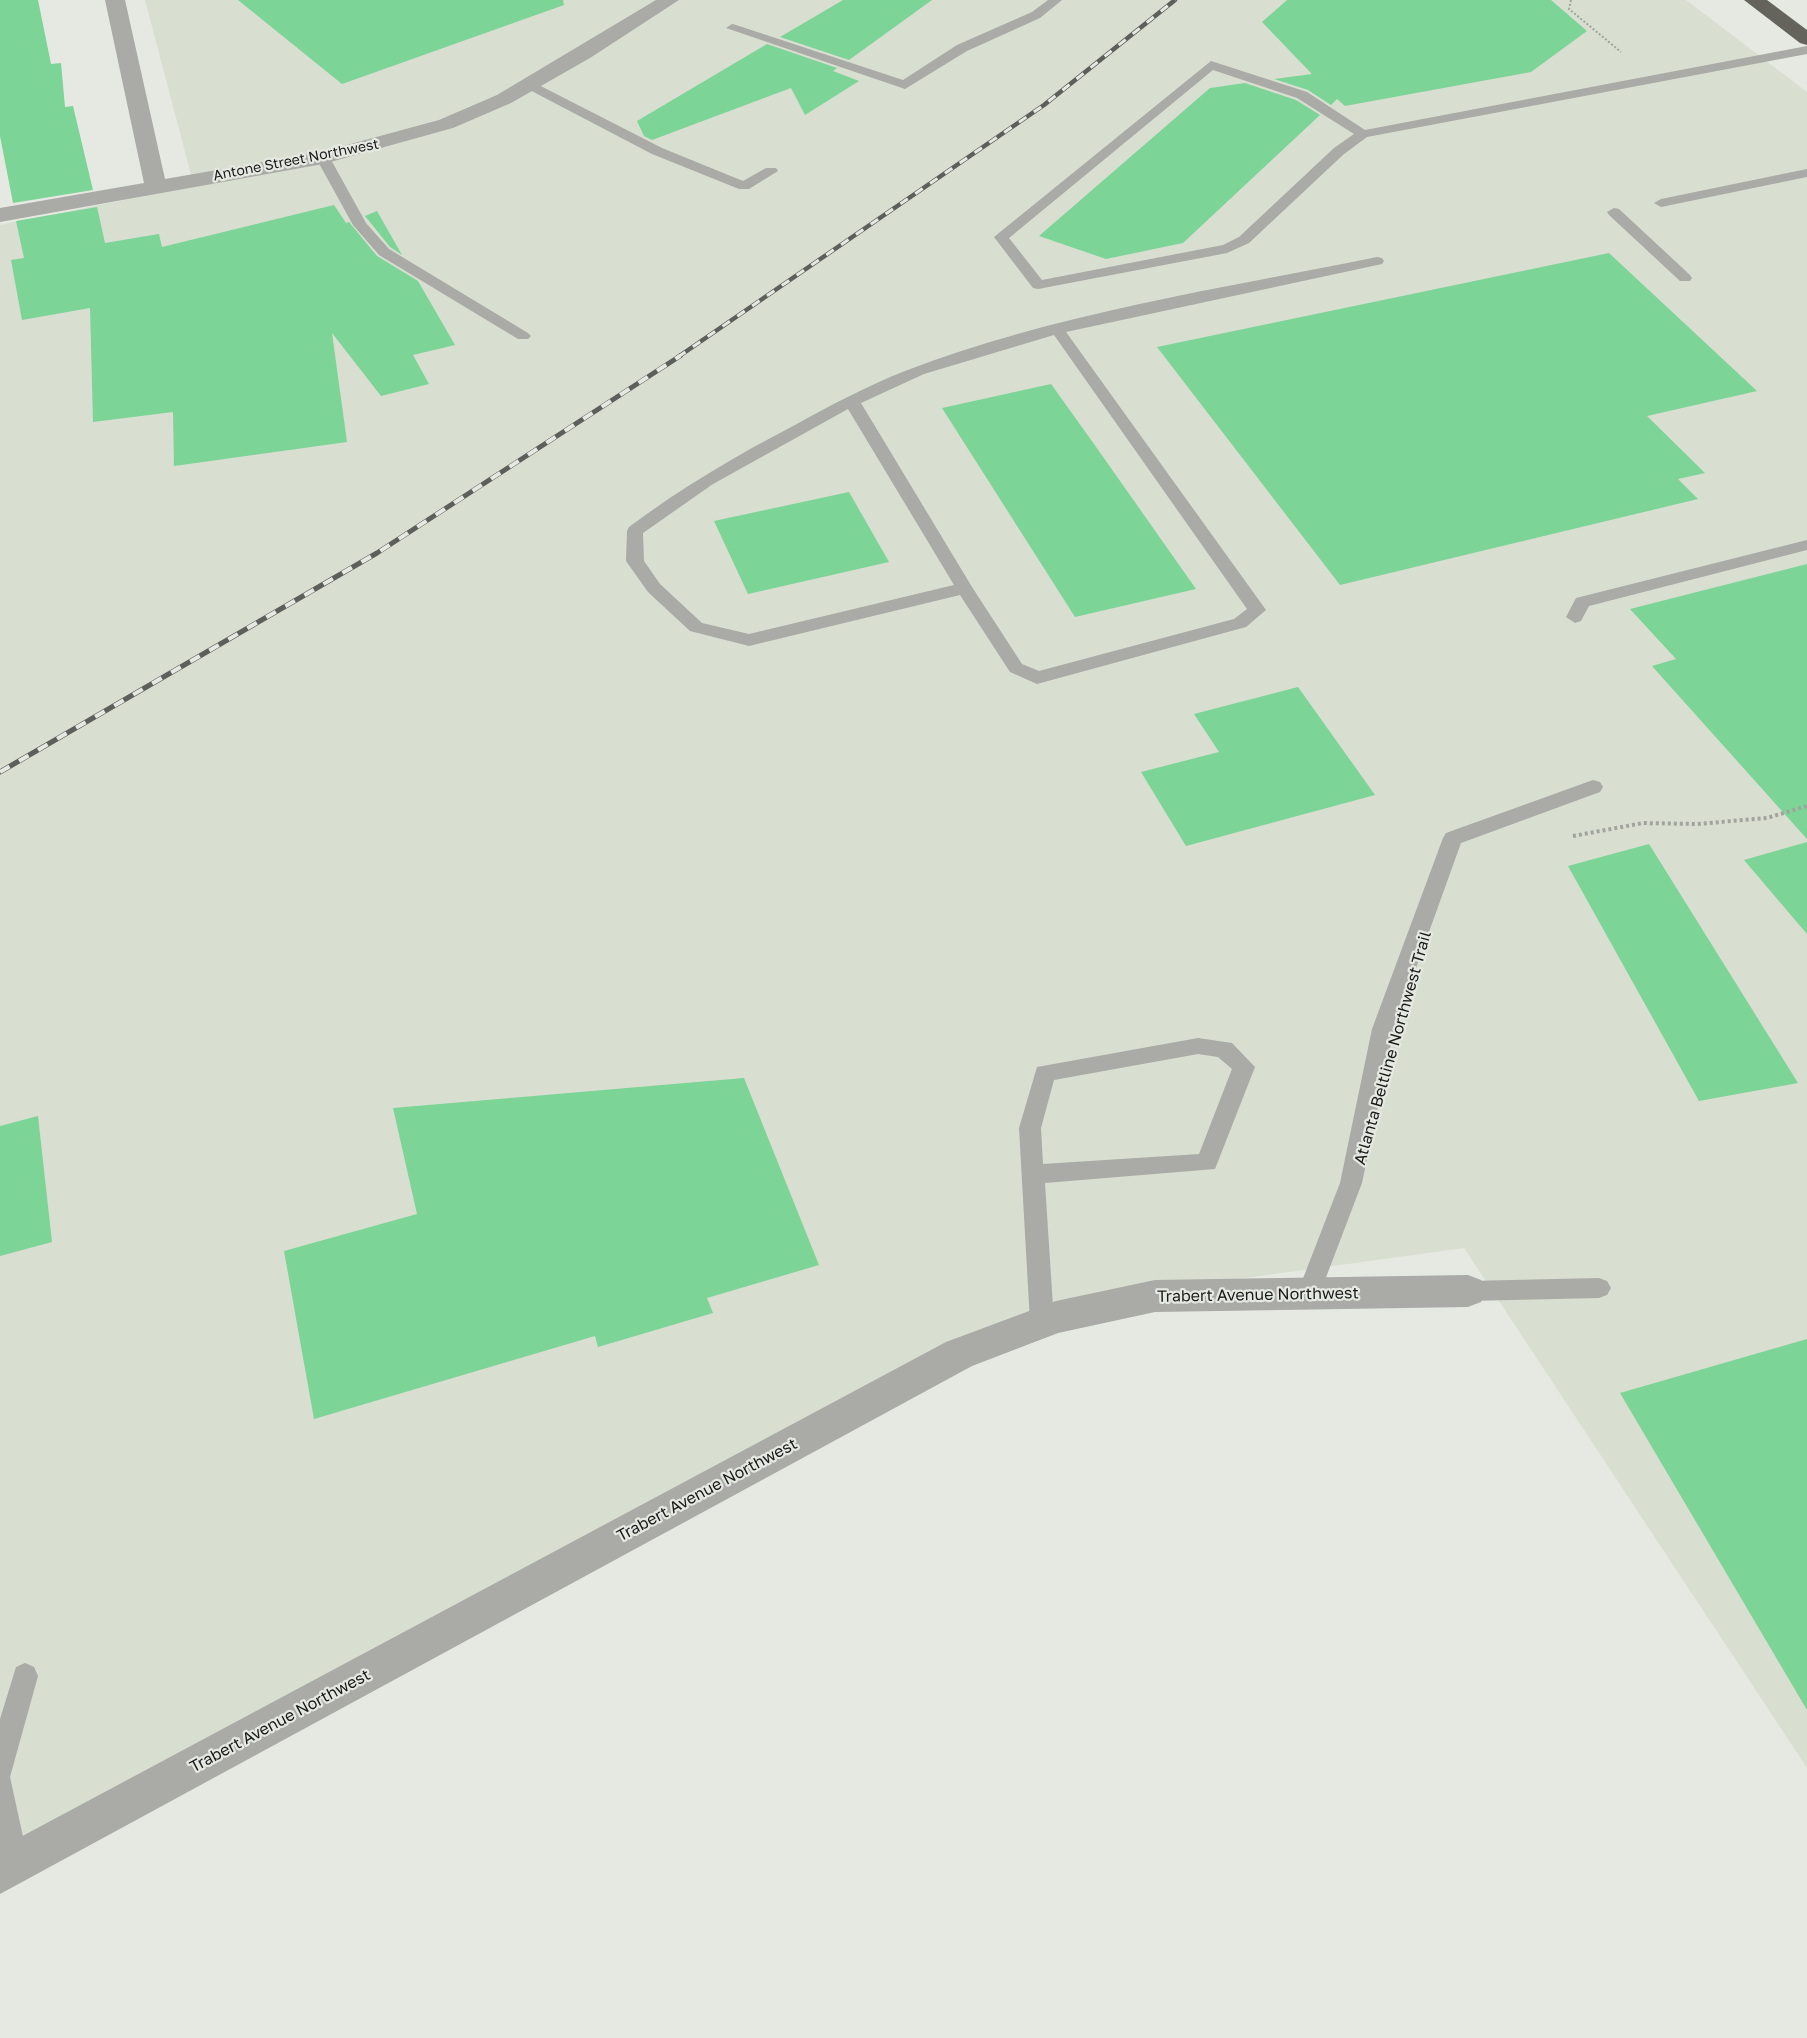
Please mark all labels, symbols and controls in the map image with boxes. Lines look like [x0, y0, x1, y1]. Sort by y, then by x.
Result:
street label: Antone Street Northwest [212, 136, 380, 184]
street label: Atlanta Beltline Northwest Trail [1350, 929, 1436, 1167]
street label: Trabert Avenue Northwest [1157, 1284, 1359, 1306]
street label: Trabert Avenue Northwest [614, 1434, 800, 1546]
street label: Trabert Avenue Northwest [187, 1665, 373, 1777]

